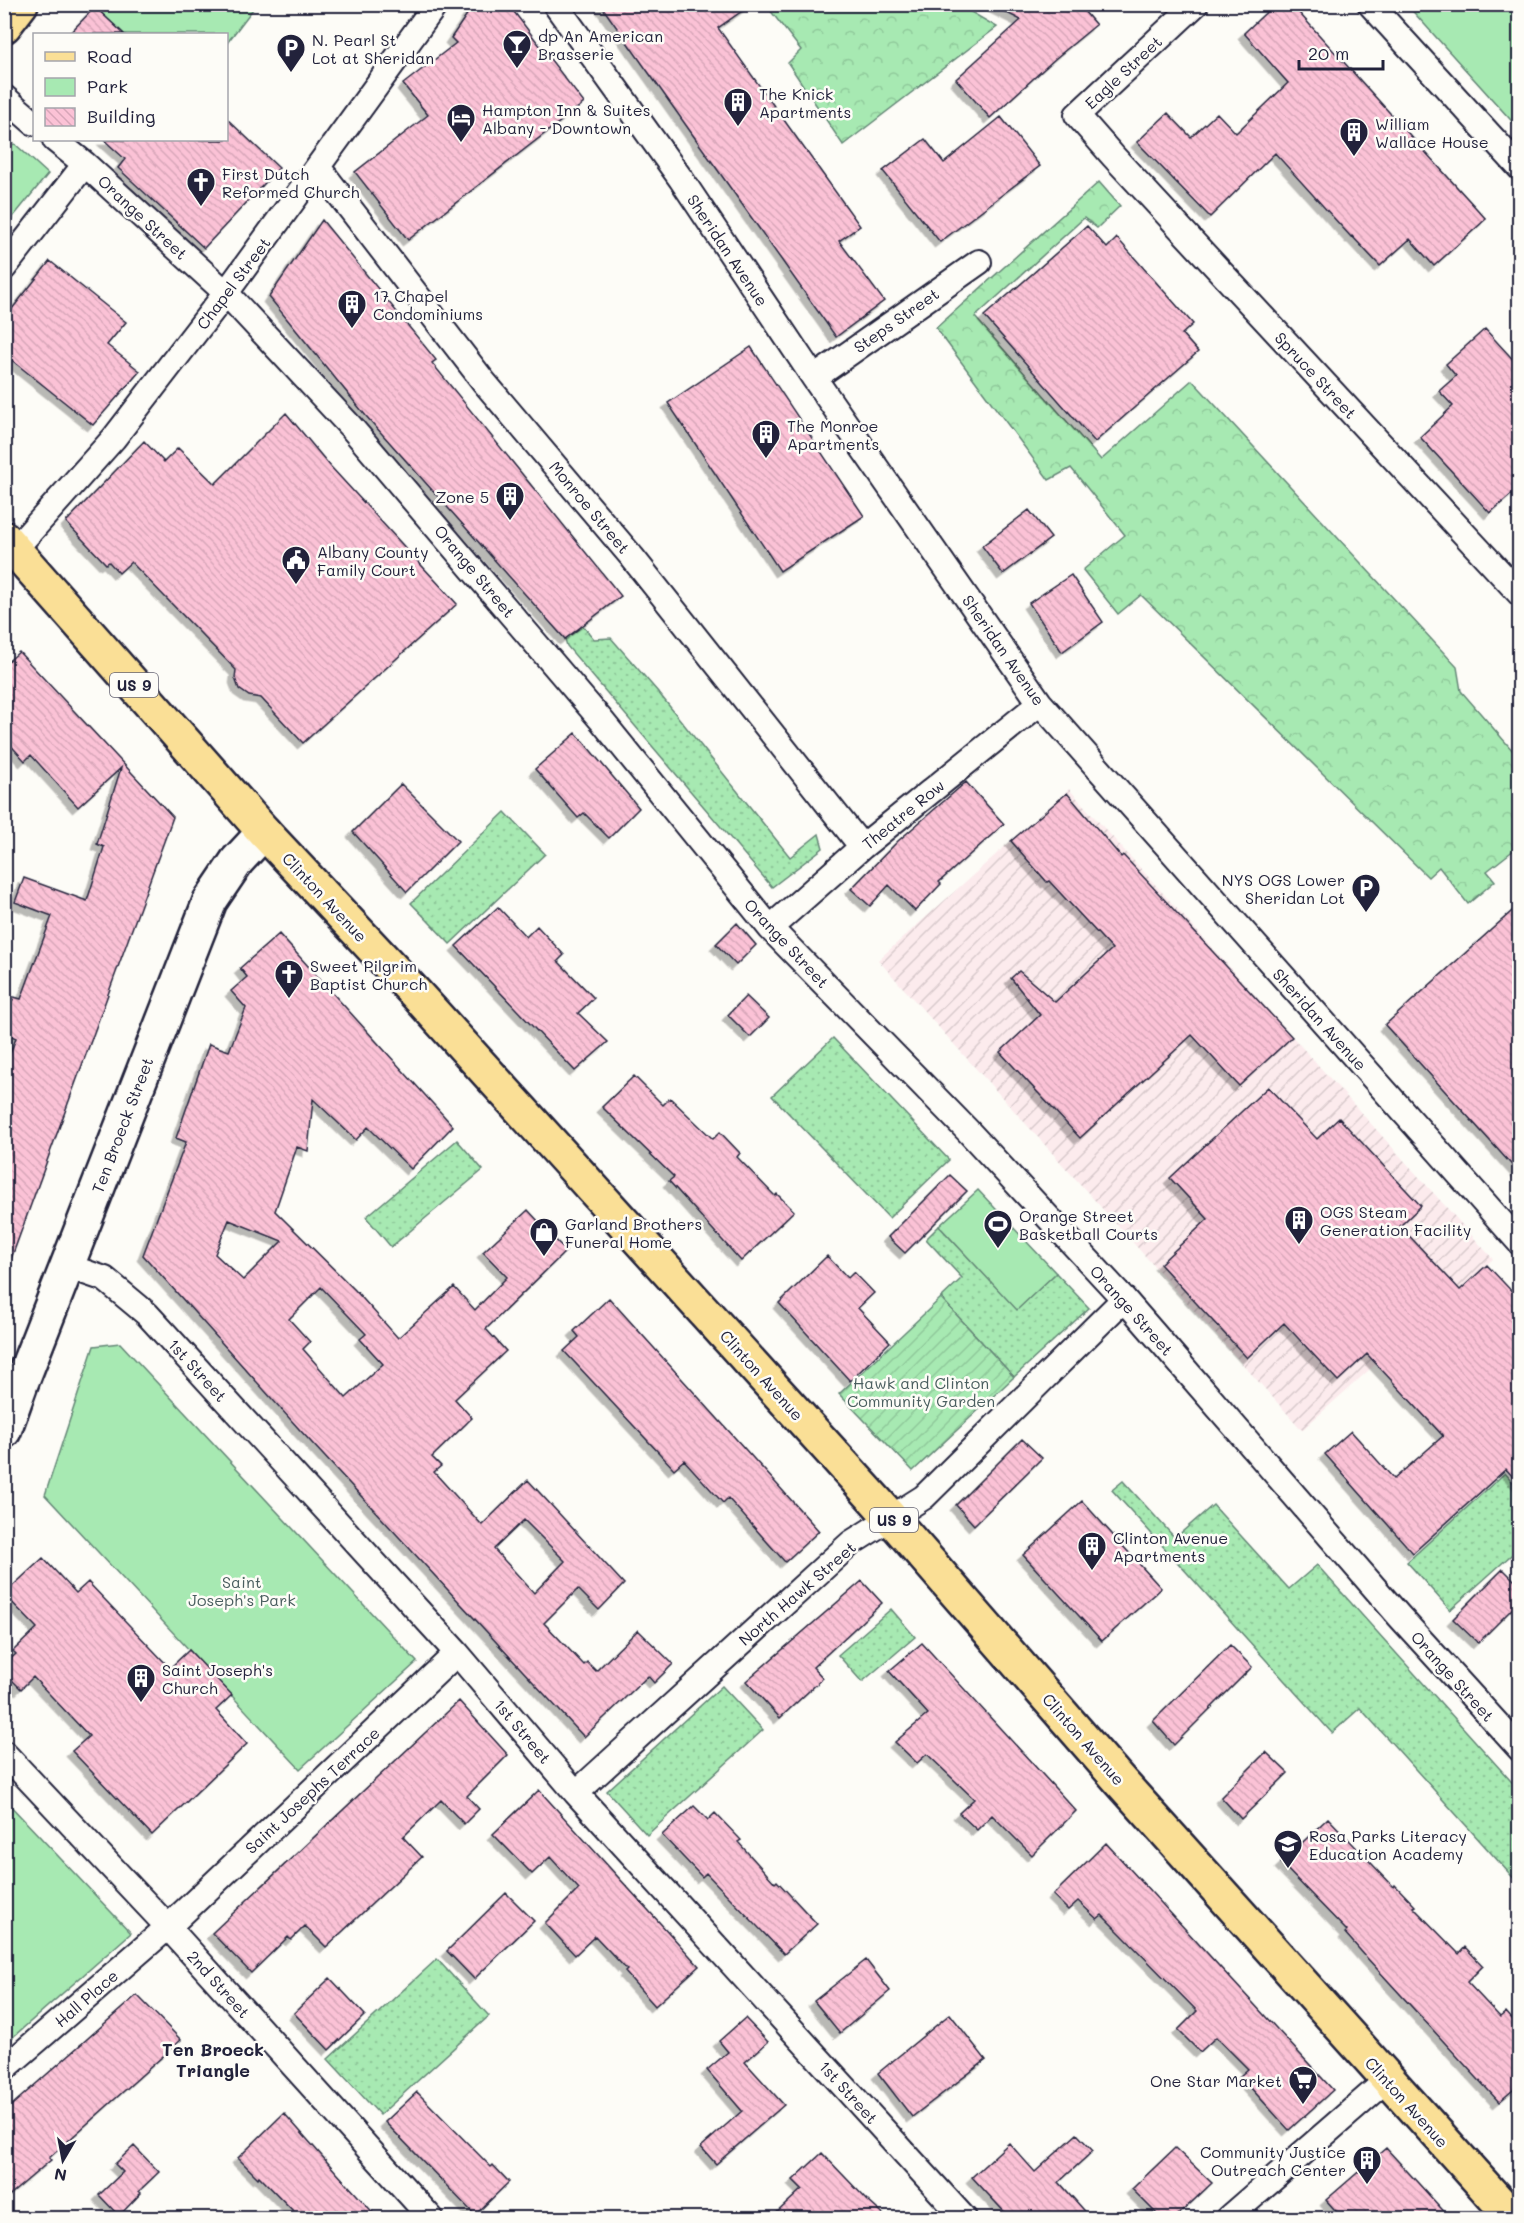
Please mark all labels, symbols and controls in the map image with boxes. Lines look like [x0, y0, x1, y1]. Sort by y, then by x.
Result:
place label: dp An American Brasserie [538, 25, 663, 64]
bar icon: dp An American Brasserie [501, 28, 533, 70]
place label: N. Pearl St Lot at Sheridan [312, 29, 434, 68]
street label: Eagle Street [1080, 31, 1166, 113]
parking icon: N. Pearl St Lot at Sheridan [275, 32, 307, 74]
legend [33, 33, 228, 141]
scale bar [1299, 33, 1383, 71]
text: 20 m [1308, 41, 1349, 65]
text: Road [87, 44, 132, 68]
text: Park [87, 74, 128, 98]
place label: The Knick Apartments [759, 83, 851, 122]
building icon: The Knick Apartments [722, 86, 754, 128]
place label: Hampton Inn & Suites Albany - Downtown [482, 99, 650, 138]
hotel icon: Hampton Inn & Suites Albany - Downtown [445, 102, 477, 144]
text: Building [87, 104, 155, 128]
place label: William Wallace House [1375, 113, 1489, 152]
building icon: William Wallace House [1338, 116, 1370, 158]
place label: First Dutch Reformed Church [222, 163, 360, 202]
church icon: First Dutch Reformed Church [185, 166, 217, 208]
street label: Orange Street [94, 170, 192, 264]
street label: Sheridan Avenue [683, 190, 773, 310]
street label: Chapel Street [191, 233, 275, 333]
street label: Steps Street [849, 283, 943, 357]
place label: 17 Chapel Condominiums [373, 285, 483, 324]
building icon: 17 Chapel Condominiums [336, 288, 368, 330]
street label: Spruce Street [1270, 327, 1362, 423]
place label: The Monroe Apartments [787, 415, 879, 454]
building icon: The Monroe Apartments [750, 418, 782, 460]
street label: Monroe Street [545, 456, 635, 558]
building icon: Zone 5 [494, 480, 526, 522]
place label: Zone 5 [436, 486, 489, 507]
street label: Orange Street [430, 520, 520, 622]
place label: Albany County Family Court [317, 541, 429, 580]
public building icon: Albany County Family Court [280, 544, 312, 586]
street label: Sheridan Avenue [958, 591, 1050, 709]
road number: US 9 [110, 673, 158, 697]
street label: Theatre Row [858, 774, 948, 854]
street label: Clinton Avenue [278, 848, 372, 946]
place label: NYS OGS Lower Sheridan Lot [1222, 869, 1345, 908]
parking icon: NYS OGS Lower Sheridan Lot [1350, 872, 1382, 914]
street label: Orange Street [740, 894, 834, 992]
place label: Sweet Pilgrim Baptist Church [310, 955, 427, 994]
church icon: Sweet Pilgrim Baptist Church [273, 958, 305, 1000]
street label: Sheridan Avenue [1269, 964, 1371, 1074]
street label: Ten Broeck Street [86, 1054, 158, 1196]
place label: OGS Steam Generation Facility [1320, 1201, 1471, 1240]
building icon: OGS Steam Generation Facility [1283, 1204, 1315, 1246]
place label: Orange Street Basketball Courts [1019, 1205, 1158, 1244]
sports icon: Orange Street Basketball Courts [982, 1208, 1014, 1250]
place label: Garland Brothers Funeral Home [565, 1213, 702, 1252]
shop icon: Garland Brothers Funeral Home [528, 1216, 560, 1258]
street label: Orange Street [1086, 1260, 1178, 1360]
street label: Clinton Avenue [716, 1325, 808, 1425]
street label: 1st Street [164, 1334, 232, 1406]
park label: Hawk and Clinton Community Garden [847, 1372, 995, 1411]
road number: US 9 [870, 1508, 918, 1532]
place label: Clinton Avenue Apartments [1113, 1527, 1228, 1566]
building icon: Clinton Avenue Apartments [1076, 1530, 1108, 1572]
street label: North Hawk Street [734, 1536, 860, 1650]
park label: Saint Joseph's Park [188, 1571, 296, 1610]
street label: Orange Street [1407, 1626, 1499, 1726]
place label: Saint Joseph's Church [162, 1659, 273, 1698]
building icon: Saint Joseph's Church [125, 1662, 157, 1704]
street label: Clinton Avenue [1038, 1689, 1130, 1789]
street label: 1st Street [490, 1694, 556, 1768]
street label: Saint Josephs Terrace [240, 1722, 384, 1858]
place label: Rosa Parks Literacy Education Academy [1309, 1825, 1467, 1864]
school or university icon: Rosa Parks Literacy Education Academy [1272, 1828, 1304, 1870]
street label: 2nd Street [183, 1946, 255, 2022]
street label: Hall Place [50, 1965, 122, 2031]
district label: Ten Broeck Triangle [162, 2037, 264, 2082]
street label: Clinton Avenue [1361, 2052, 1453, 2152]
street label: 1st Street [815, 2056, 883, 2128]
supermarket icon: One Star Market [1287, 2064, 1319, 2106]
place label: One Star Market [1150, 2070, 1282, 2091]
north arrow [33, 2130, 93, 2190]
place label: Community Justice Outreach Center [1200, 2141, 1346, 2180]
building icon: Community Justice Outreach Center [1351, 2144, 1383, 2186]
text: N [52, 2164, 68, 2187]

